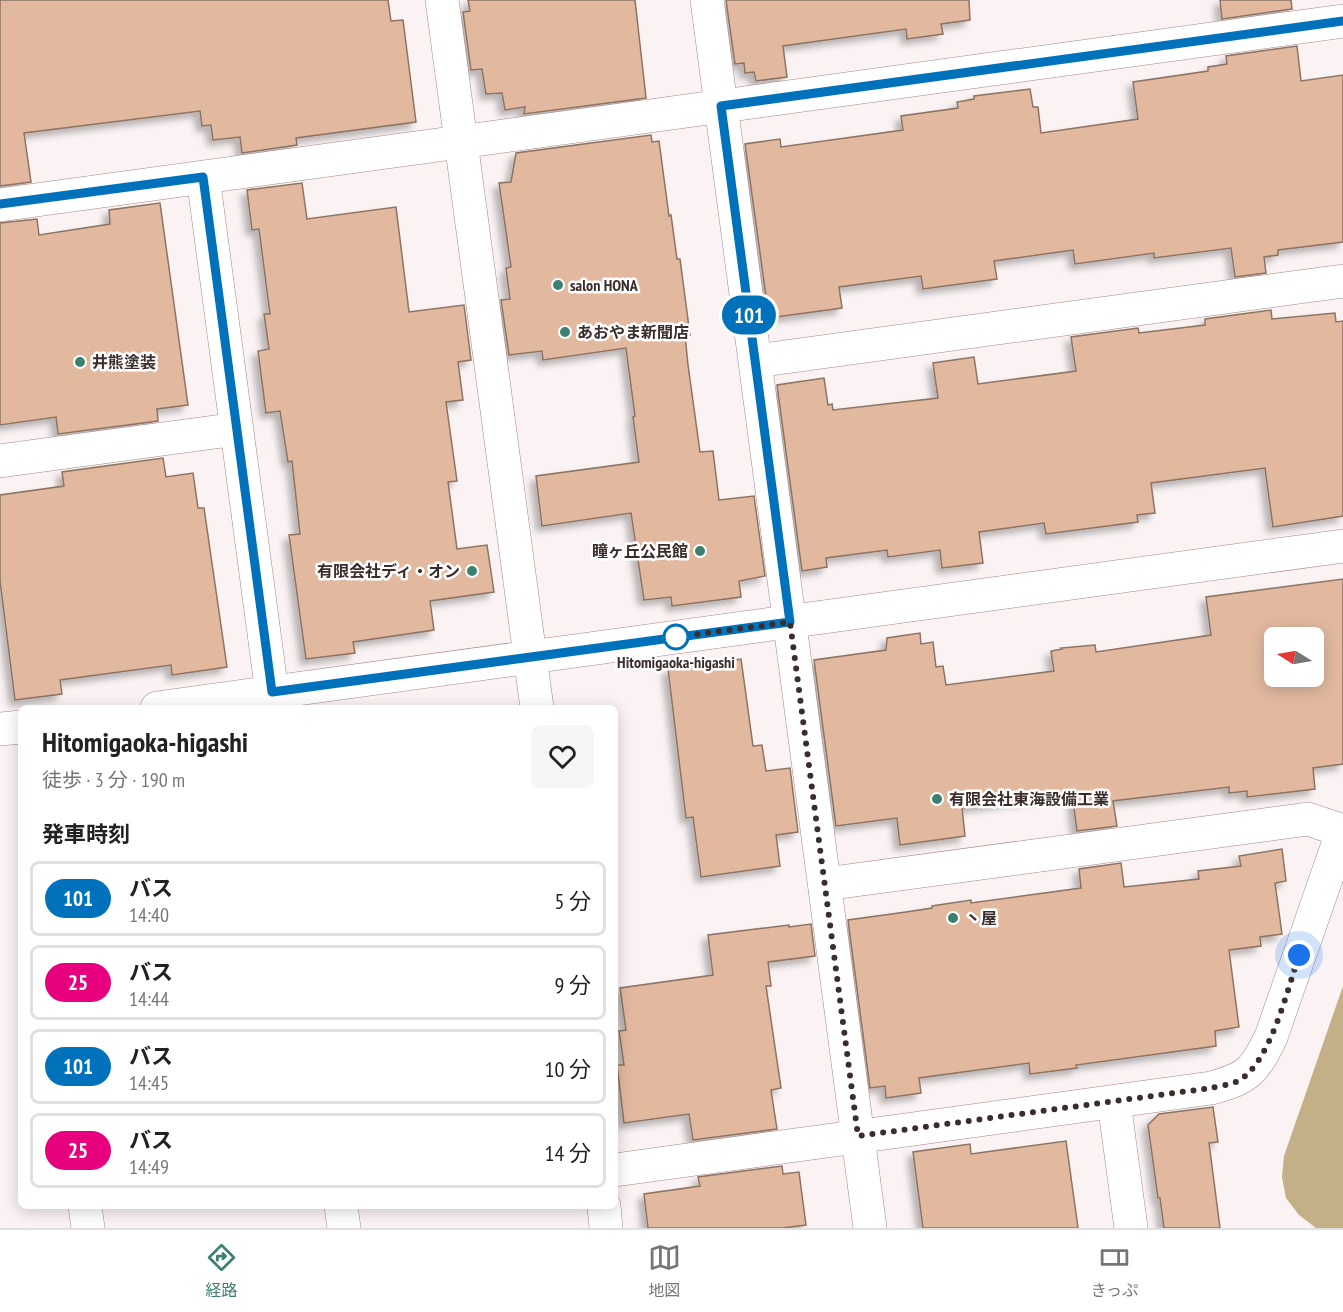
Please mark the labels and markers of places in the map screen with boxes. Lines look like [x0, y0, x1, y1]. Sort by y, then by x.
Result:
place label: salon HONA [570, 275, 639, 295]
marker: salon HONA [551, 278, 565, 292]
place label: あおやま新聞店 [577, 322, 689, 342]
marker: あおやま新聞店 [558, 325, 572, 339]
place label: 井熊塗装 [92, 352, 156, 372]
marker: 井熊塗装 [73, 355, 87, 369]
place label: 瞳ヶ丘公民館 [592, 541, 688, 561]
marker: 瞳ヶ丘公民館 [693, 544, 707, 558]
place label: 有限会社ディ・オン [317, 561, 460, 581]
marker: 有限会社ディ・オン [465, 564, 479, 578]
marker: Hitomigaoka-higashi [663, 624, 689, 650]
place label: Hitomigaoka-higashi [617, 652, 735, 672]
place label: 有限会社東海設備工業 [949, 789, 1109, 809]
marker: 有限会社東海設備工業 [930, 792, 944, 806]
place label: 丶屋 [965, 908, 997, 928]
marker: 丶屋 [946, 911, 960, 925]

